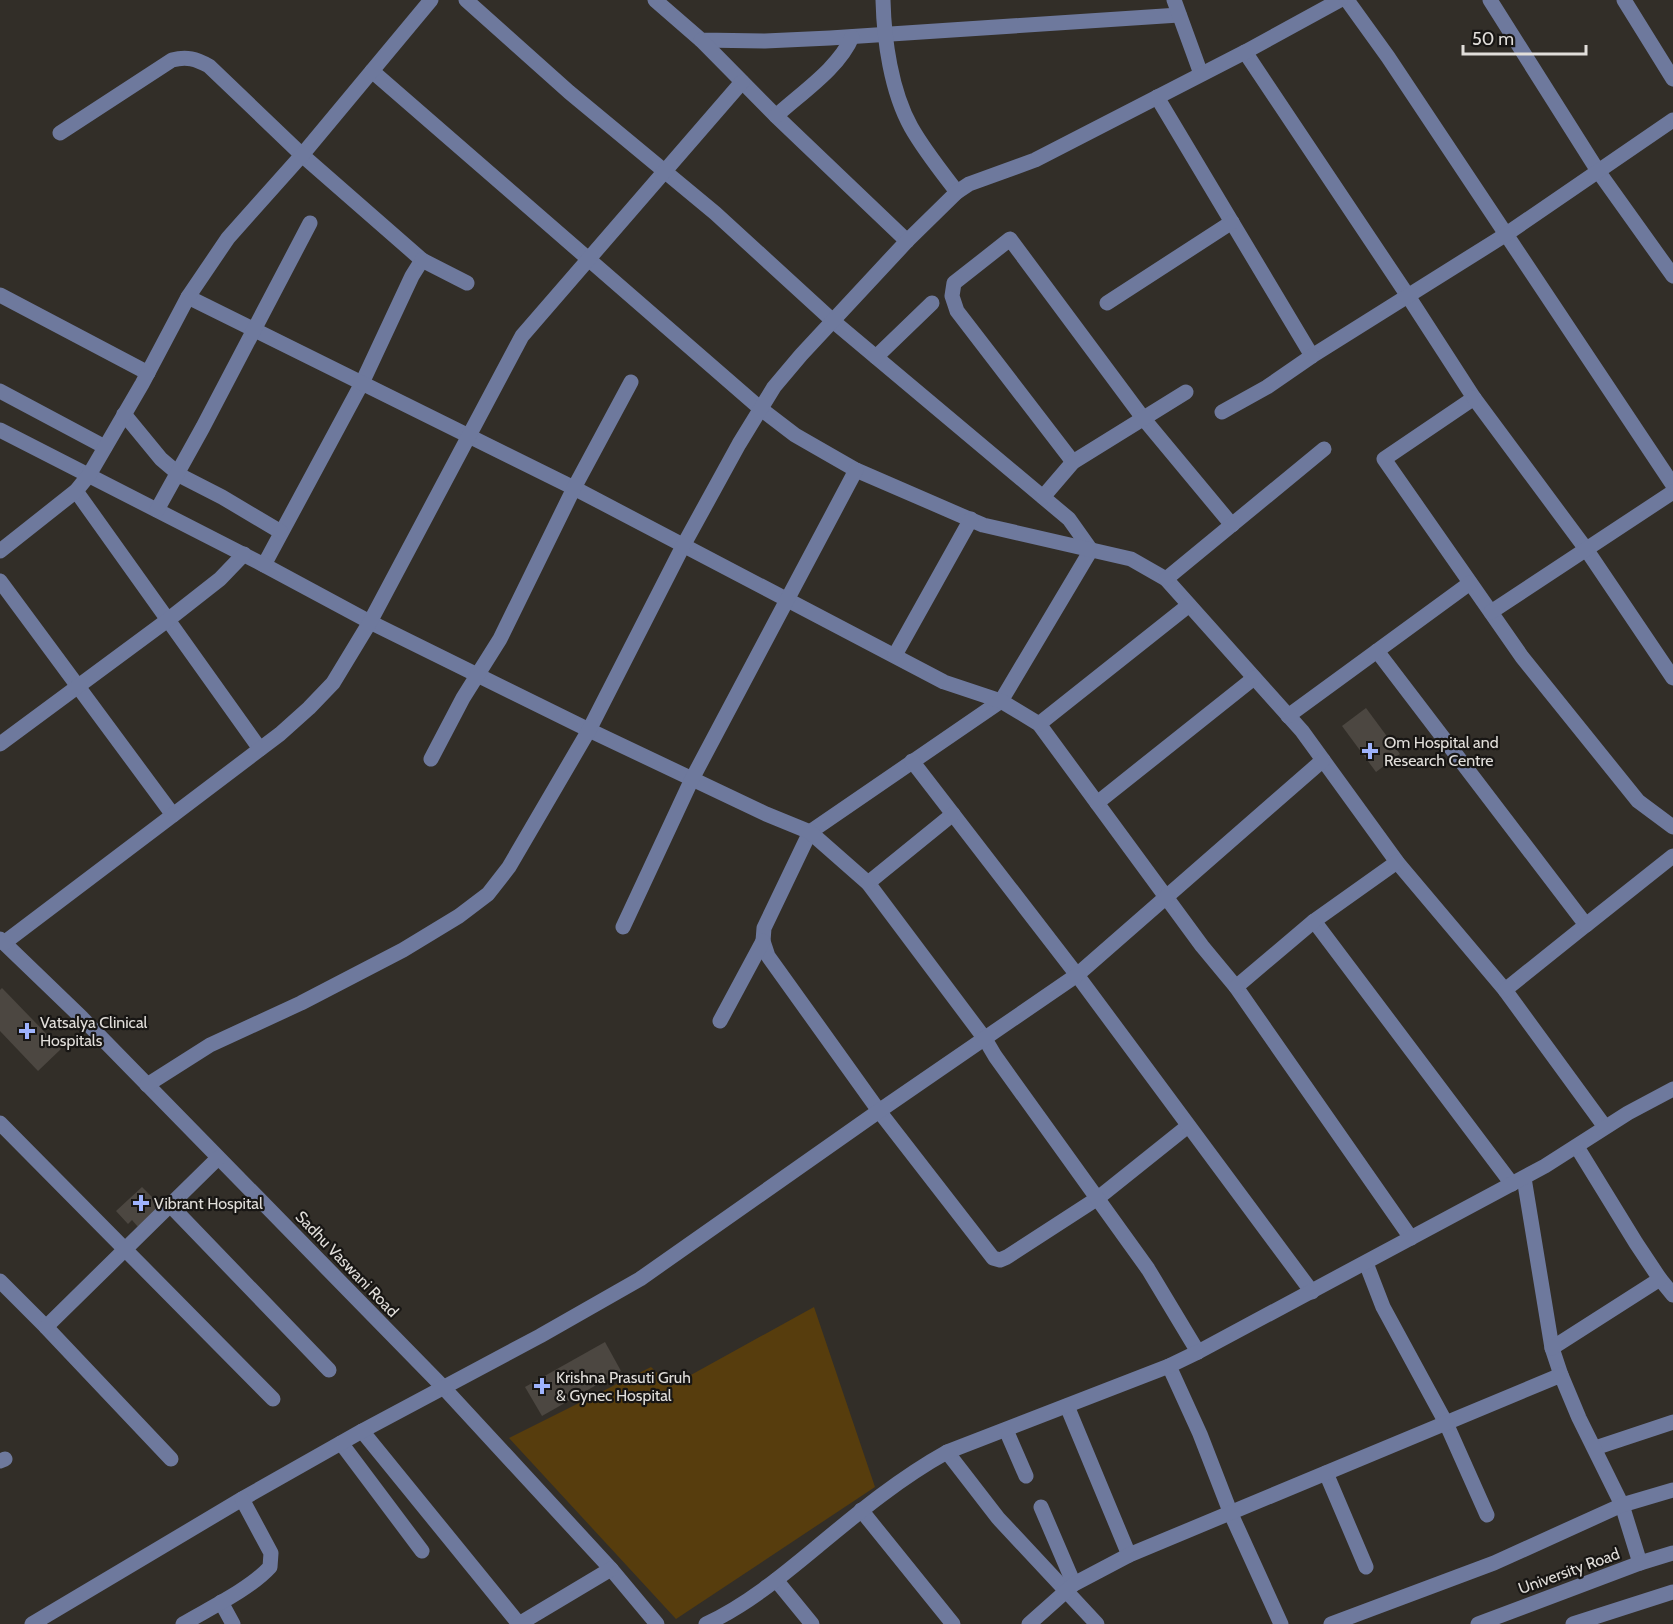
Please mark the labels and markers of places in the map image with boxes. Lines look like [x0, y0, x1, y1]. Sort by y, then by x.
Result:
place label: Om Hospital and Research Centre [1384, 733, 1499, 770]
marker: Om Hospital and Research Centre [1361, 742, 1379, 760]
place label: Vatsalya Clinical Hospitals [40, 1013, 148, 1050]
marker: Vatsalya Clinical Hospitals [18, 1022, 36, 1040]
marker: Vibrant Hospital [132, 1194, 150, 1212]
place label: Vibrant Hospital [154, 1194, 263, 1213]
place label: Krishna Prasuti Gruh & Gynec Hospital [556, 1368, 691, 1405]
marker: Krishna Prasuti Gruh & Gynec Hospital [533, 1377, 551, 1395]

